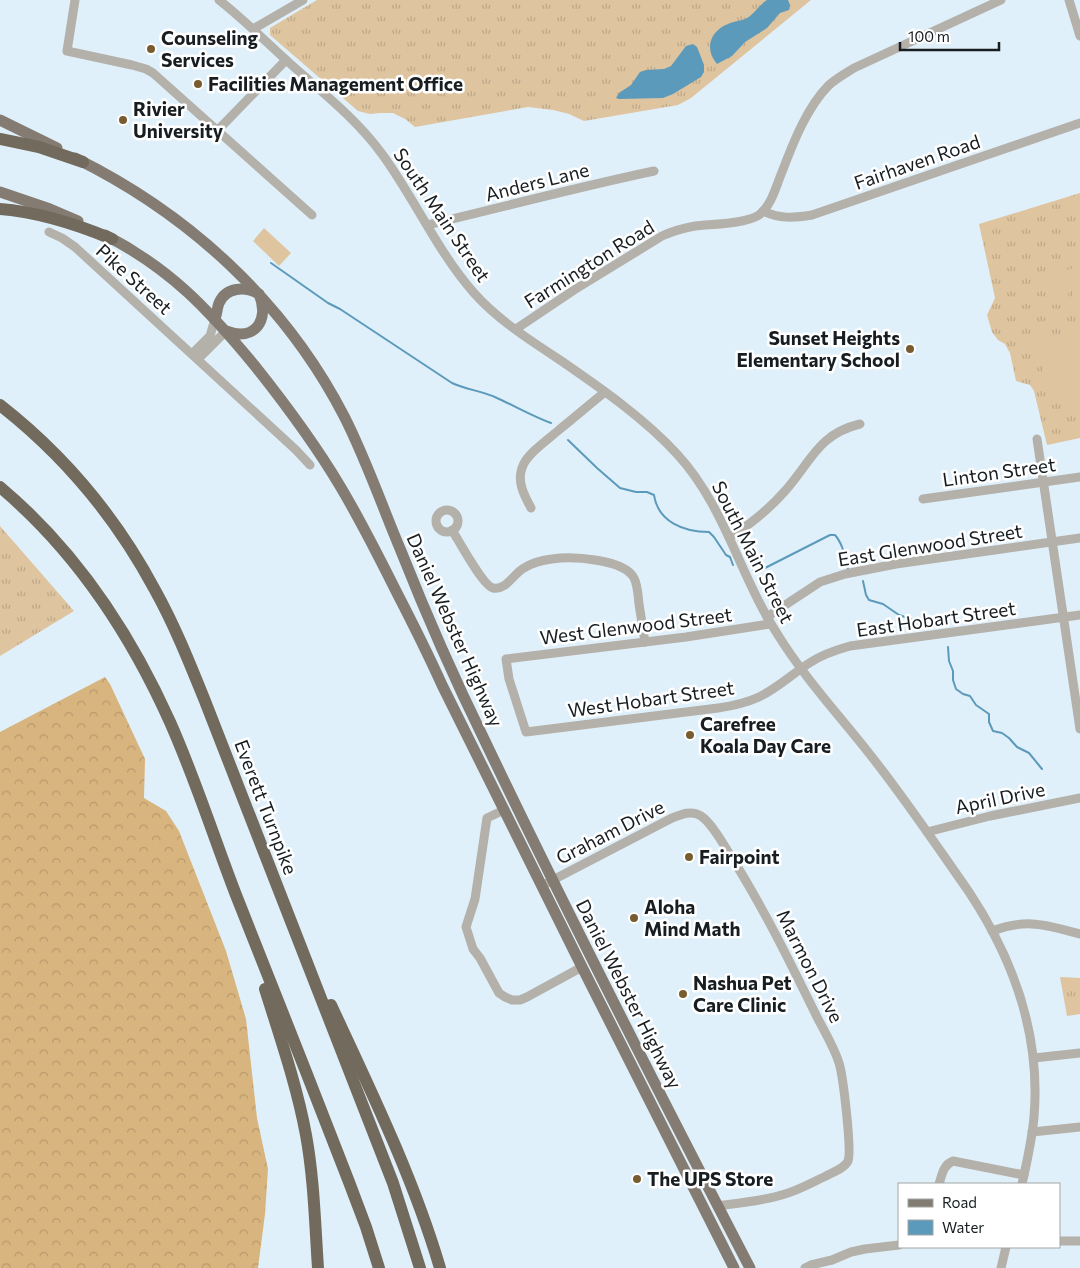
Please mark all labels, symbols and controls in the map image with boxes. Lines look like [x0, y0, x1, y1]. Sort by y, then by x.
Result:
scale bar [900, 20, 999, 52]
place label: Counseling Services [161, 26, 258, 71]
text: 100 m [908, 27, 950, 45]
marker: Counseling Services [145, 43, 157, 55]
place label: Facilities Management Office [208, 72, 463, 95]
marker: Facilities Management Office [192, 78, 204, 90]
place label: Rivier University [133, 97, 224, 142]
marker: Rivier University [117, 114, 129, 126]
street label: Fairhaven Road [851, 129, 983, 194]
street label: South Main Street [389, 143, 496, 286]
street label: Anders Lane [483, 158, 591, 206]
street label: Farmington Road [520, 214, 658, 313]
street label: Pike Street [92, 239, 177, 319]
place label: Sunset Heights Elementary School [736, 326, 900, 371]
marker: Sunset Heights Elementary School [904, 343, 916, 355]
street label: Linton Street [941, 452, 1057, 491]
street label: South Main Street [708, 477, 799, 627]
street label: East Glenwood Street [836, 519, 1024, 570]
street label: Daniel Webster Highway [402, 529, 509, 730]
street label: East Hobart Street [855, 596, 1017, 641]
street label: West Glenwood Street [539, 602, 734, 649]
street label: West Hobart Street [566, 675, 736, 722]
place label: Carefree Koala Day Care [700, 712, 831, 757]
marker: Carefree Koala Day Care [684, 729, 696, 741]
street label: Everett Turnpike [230, 736, 303, 877]
street label: April Drive [953, 777, 1047, 818]
street label: Graham Drive [552, 794, 668, 869]
place label: Fairpoint [699, 845, 780, 868]
marker: Fairpoint [683, 851, 695, 863]
street label: Daniel Webster Highway [572, 895, 687, 1092]
place label: Aloha Mind Math [644, 895, 740, 940]
street label: Marmon Drive [772, 905, 849, 1026]
marker: Aloha Mind Math [628, 912, 640, 924]
place label: Nashua Pet Care Clinic [693, 971, 792, 1016]
marker: Nashua Pet Care Clinic [677, 988, 689, 1000]
place label: The UPS Store [647, 1167, 773, 1190]
marker: The UPS Store [631, 1173, 643, 1185]
legend [898, 1183, 1060, 1248]
text: Road [942, 1193, 977, 1211]
text: Water [942, 1218, 984, 1236]

